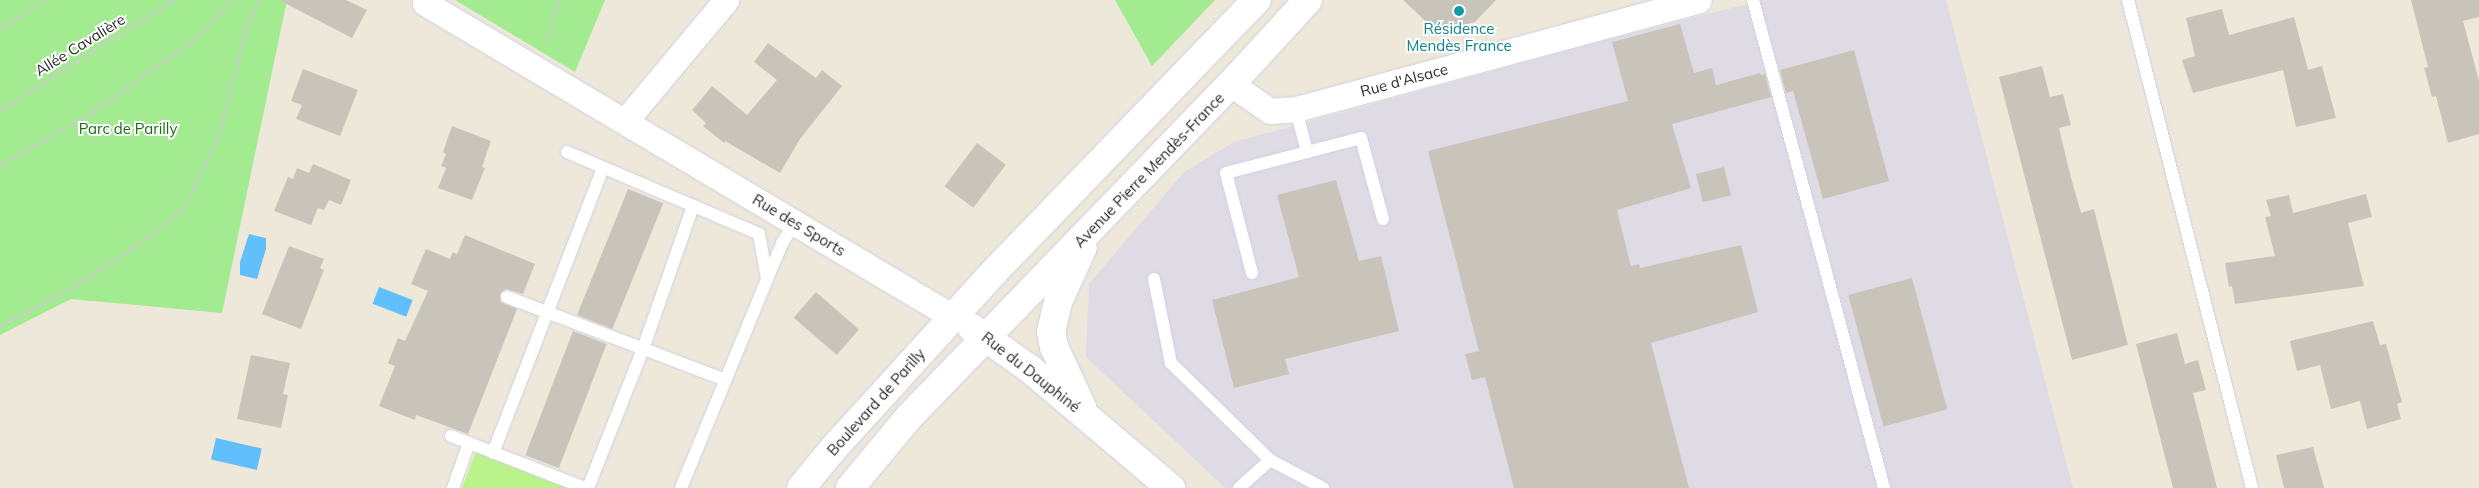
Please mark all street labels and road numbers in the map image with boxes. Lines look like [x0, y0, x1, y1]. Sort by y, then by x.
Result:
street label: Allée Cavalière [32, 10, 128, 80]
street label: Rue d'Alsace [1358, 60, 1450, 100]
street label: Avenue Pierre Mendès-France [1070, 89, 1228, 251]
street label: Rue des Sports [749, 190, 849, 260]
street label: Rue du Dauphiné [978, 328, 1084, 416]
street label: Boulevard de Parilly [823, 345, 929, 459]

